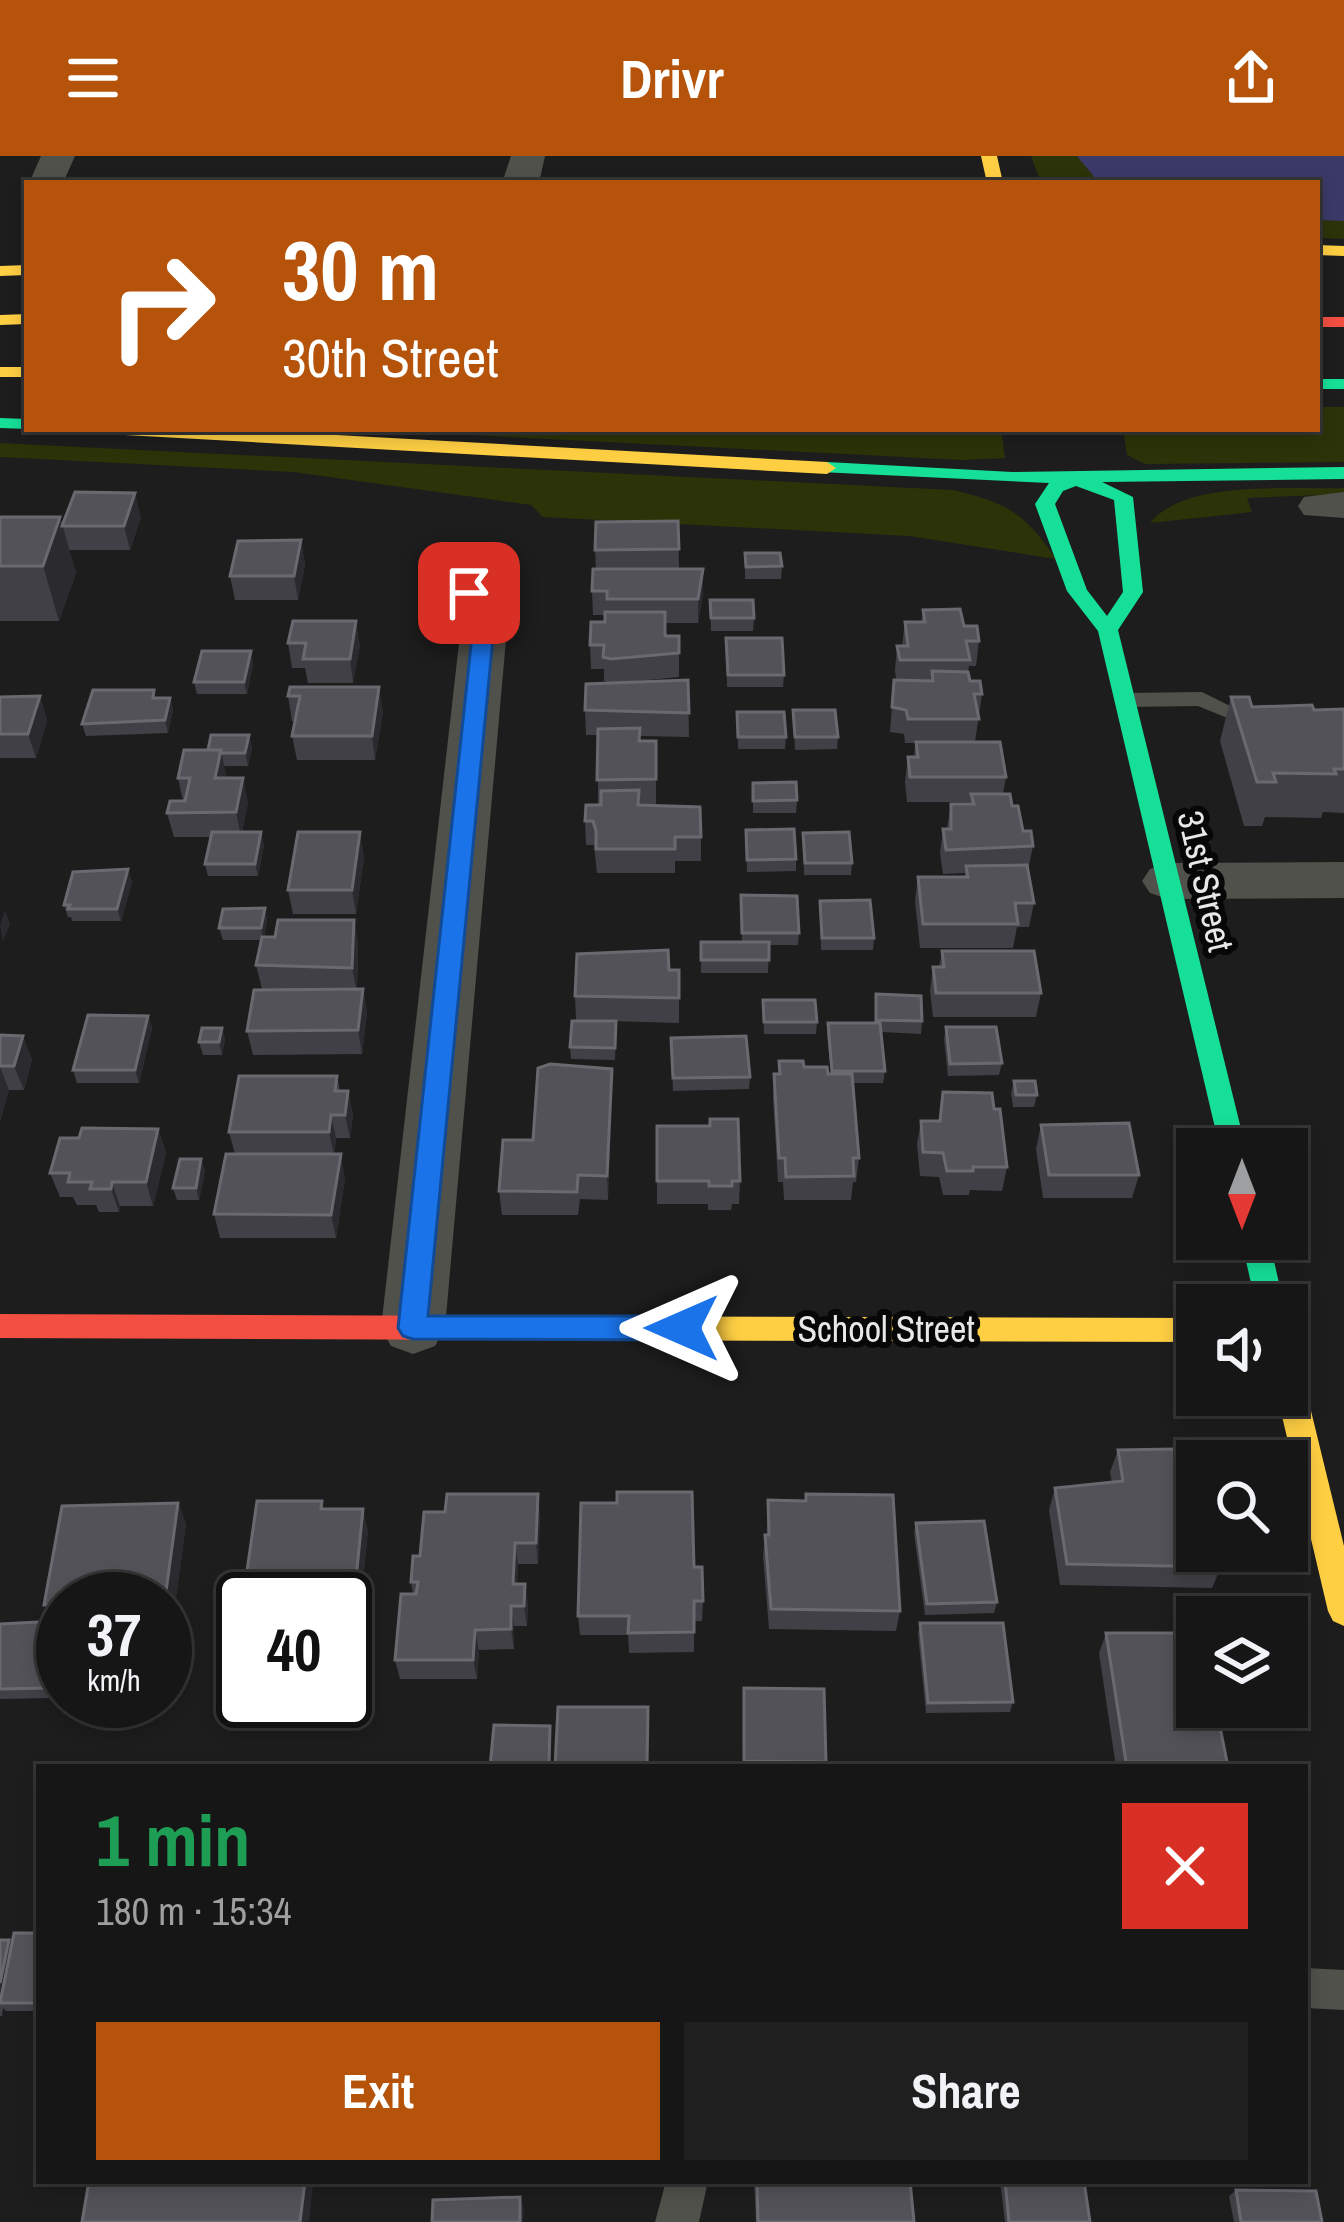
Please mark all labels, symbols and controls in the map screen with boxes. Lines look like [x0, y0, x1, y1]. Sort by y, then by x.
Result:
text: Drivr [620, 42, 724, 115]
icon: menu [60, 45, 126, 111]
icon: share [1218, 45, 1284, 111]
text: 30 m [282, 213, 439, 326]
icon: right [84, 228, 240, 384]
text: 30th Street [282, 321, 499, 394]
pin [418, 542, 520, 644]
icon: arrive [436, 560, 502, 626]
street label: 31st Street [1167, 806, 1245, 956]
north arrow [1176, 1128, 1308, 1260]
map controls [1176, 1128, 1308, 1728]
position arrow [619, 1265, 745, 1391]
button: sound [1176, 1284, 1308, 1416]
street label: School Street [797, 1305, 975, 1353]
button: search [1176, 1440, 1308, 1572]
speed limit sign: 40 [216, 1572, 372, 1728]
text: 37 [87, 1594, 141, 1675]
button: layers [1176, 1596, 1308, 1728]
text: km/h [87, 1660, 141, 1700]
text: 1 min [96, 1791, 250, 1888]
button: close [1122, 1803, 1248, 1929]
text: 180 m · 15:34 [96, 1885, 292, 1937]
button: Exit [96, 2022, 660, 2160]
button: Share [684, 2022, 1248, 2160]

